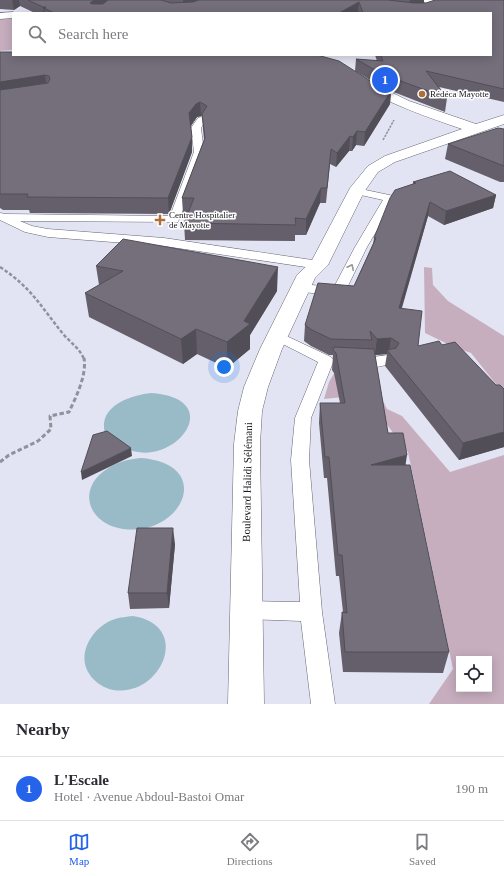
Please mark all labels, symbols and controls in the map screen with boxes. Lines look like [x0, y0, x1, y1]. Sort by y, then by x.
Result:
search box [12, 12, 492, 56]
icon: search [26, 23, 48, 45]
text: Search here [58, 26, 128, 42]
pin: 1 [372, 65, 398, 95]
marker: Rédéca Mayotte [417, 89, 427, 99]
place label: Rédéca Mayotte [430, 89, 489, 99]
place label: Centre Hospitalier de Mayotte [169, 210, 235, 230]
marker: Centre Hospitalier de Mayotte [154, 214, 166, 226]
one-way arrow [346, 263, 354, 271]
your location [214, 357, 234, 377]
street label: Boulevard Halidi Sélémani [240, 422, 254, 542]
map controls [456, 656, 492, 692]
button: locate [456, 656, 492, 692]
text: Nearby [16, 720, 70, 739]
text: L'Escale [54, 772, 109, 788]
text: 1 [26, 781, 32, 796]
text: 190 m [455, 781, 488, 796]
text: Hotel · Avenue Abdoul-Bastoi Omar [54, 789, 244, 804]
tab: Map [68, 831, 90, 867]
tab: Directions [227, 831, 272, 867]
tab: Saved [409, 831, 436, 867]

